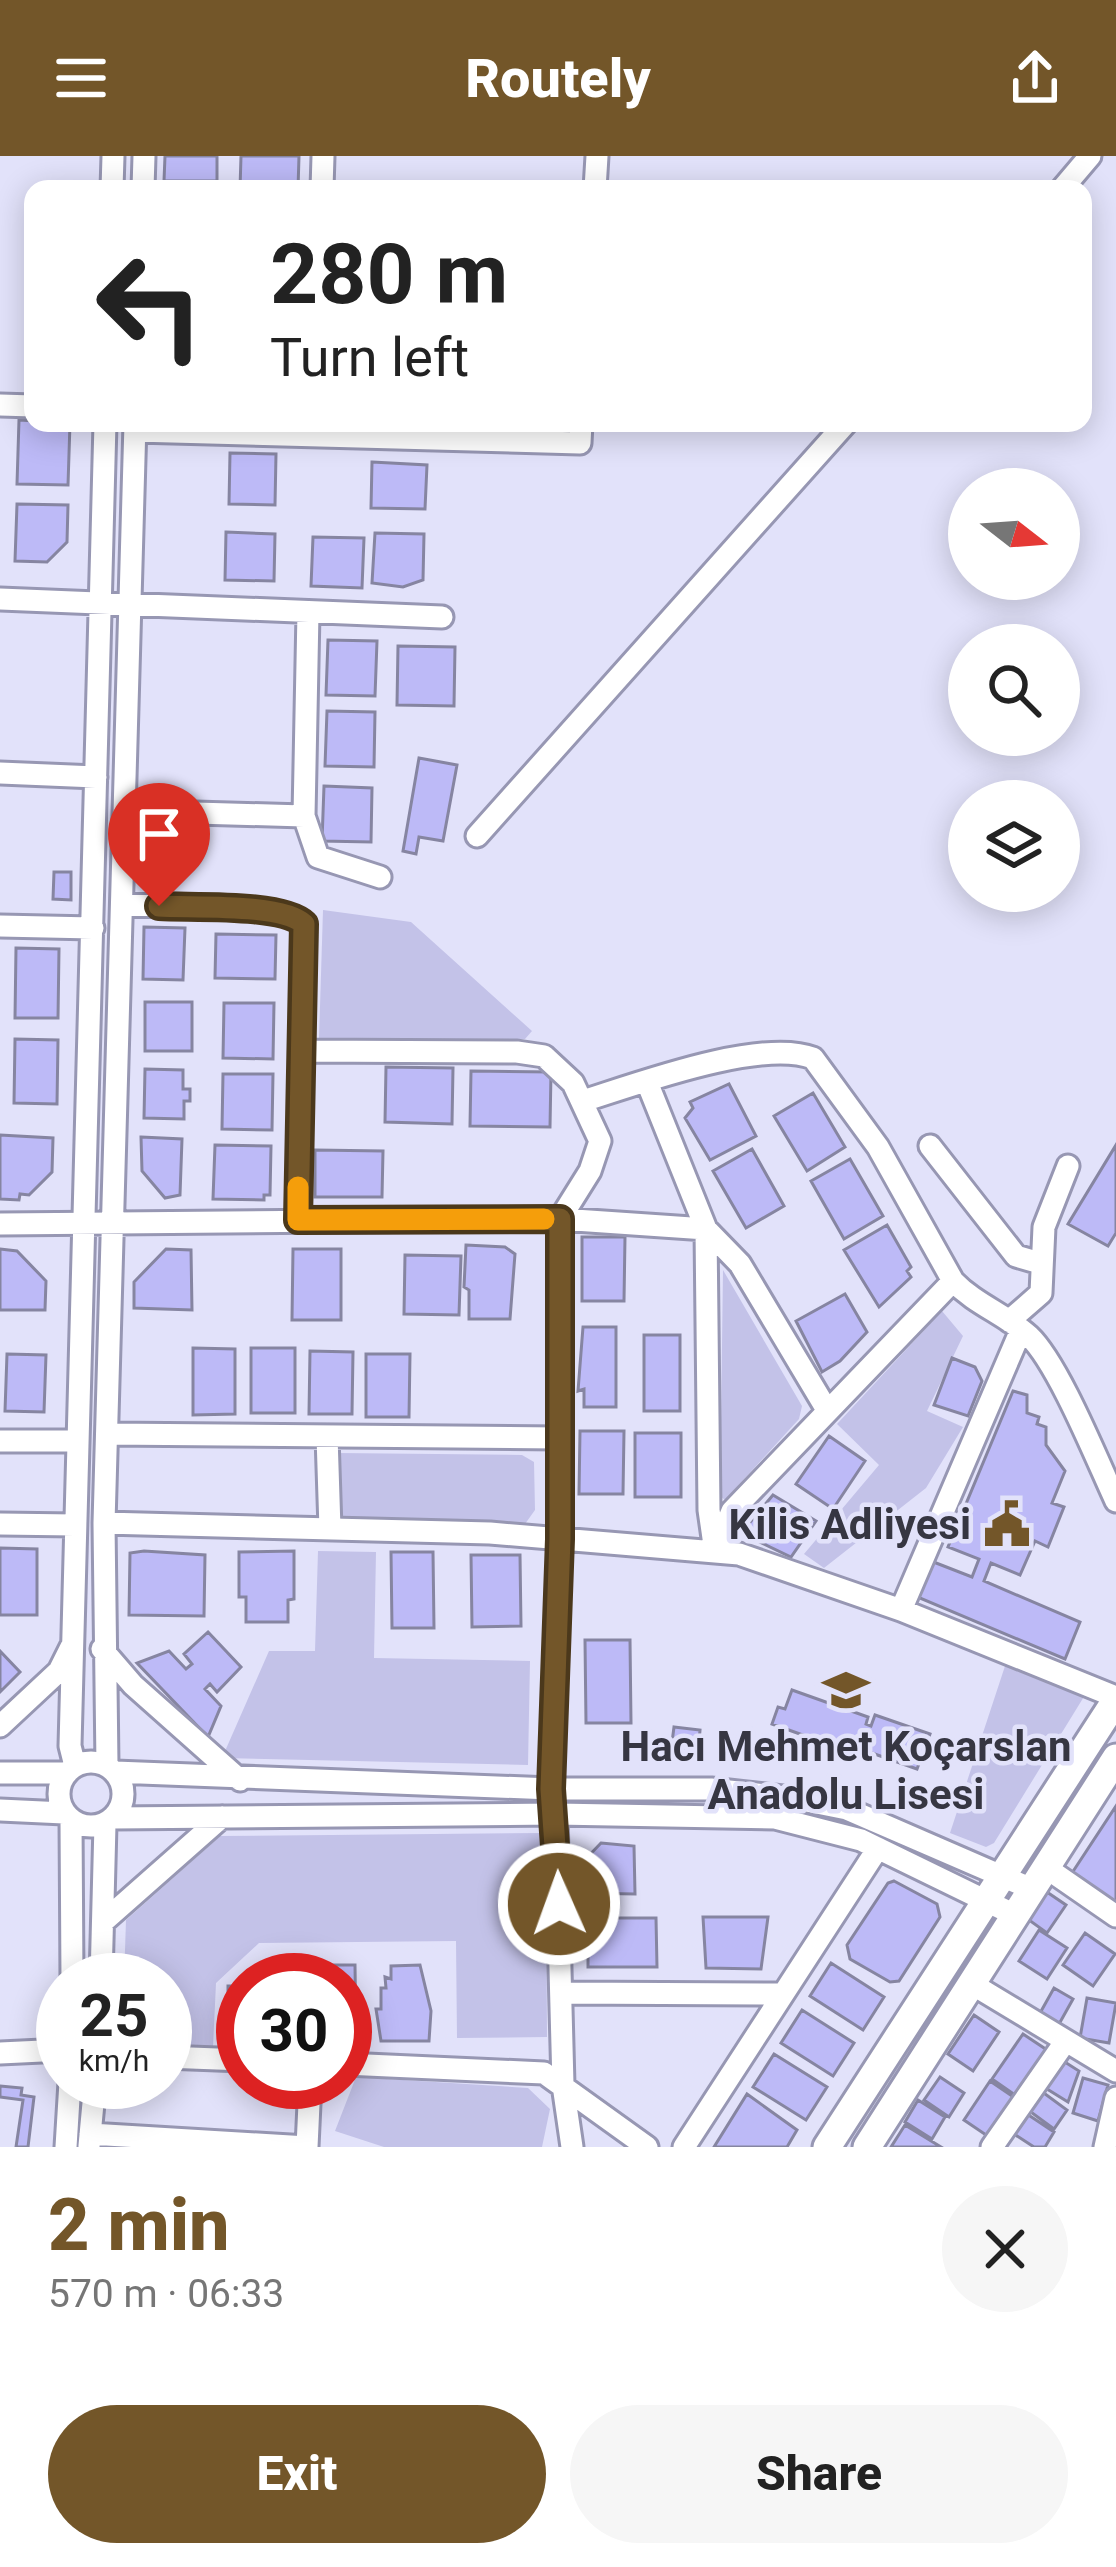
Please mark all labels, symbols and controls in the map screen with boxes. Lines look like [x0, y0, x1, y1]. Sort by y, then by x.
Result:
icon: menu [48, 45, 114, 111]
icon: share [1002, 45, 1068, 111]
text: Routely [465, 47, 651, 110]
text: 280 m [270, 225, 508, 324]
icon: left [72, 228, 228, 384]
text: Turn left [270, 326, 469, 389]
north arrow [948, 468, 1080, 600]
map controls [948, 468, 1080, 912]
button: search [948, 624, 1080, 756]
button: layers [948, 780, 1080, 912]
pin [108, 783, 210, 906]
icon: arrive [126, 801, 192, 867]
public building icon: Kilis Adliyesi [982, 1499, 1032, 1549]
place label: Kilis Adliyesi [729, 1500, 971, 1549]
school or university icon: Hacı Mehmet Koçarslan Anadolu Lisesi [821, 1665, 871, 1715]
place label: Hacı Mehmet Koçarslan Anadolu Lisesi [621, 1722, 1071, 1819]
position arrow [496, 1841, 622, 1967]
speed limit sign: 30 [216, 1953, 372, 2109]
text: 25 [80, 1980, 148, 2051]
text: km/h [79, 2043, 149, 2078]
text: 2 min [48, 2183, 230, 2268]
button: close [942, 2186, 1068, 2312]
text: 570 m · 06:33 [48, 2271, 284, 2317]
button: Exit [48, 2405, 546, 2543]
button: Share [570, 2405, 1068, 2543]

